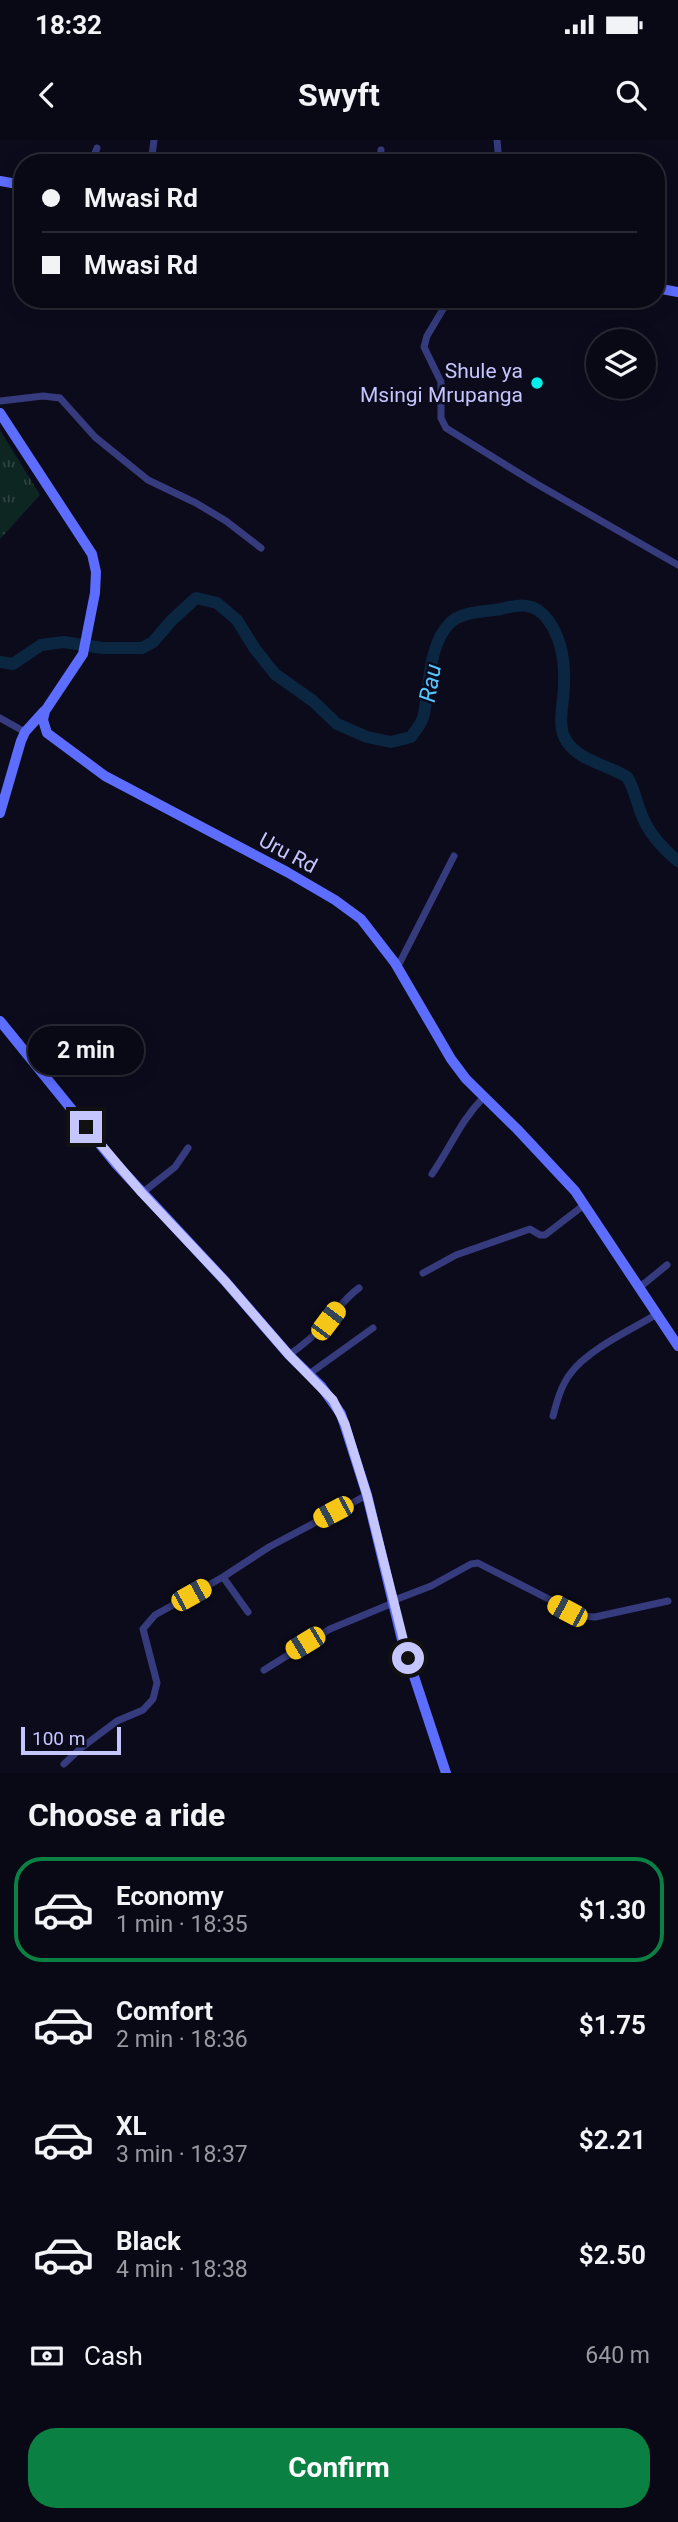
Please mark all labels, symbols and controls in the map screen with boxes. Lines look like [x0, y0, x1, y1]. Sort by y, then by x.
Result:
text: 18:32 [35, 10, 102, 40]
icon: back [28, 76, 66, 114]
text: Swyft [298, 76, 380, 114]
icon: search [612, 76, 650, 114]
text: Mwasi Rd [84, 183, 198, 213]
text: Mwasi Rd [84, 250, 198, 280]
map controls [586, 329, 656, 399]
button: layers [586, 329, 656, 399]
place label: Shule ya Msingi Mrupanga [360, 359, 523, 407]
marker: Shule ya Msingi Mrupanga [529, 375, 545, 391]
water label: Rau [414, 662, 447, 704]
street label: Uru Rd [255, 828, 321, 878]
callout: 2 min [28, 1026, 144, 1074]
text: 2 min [57, 1037, 115, 1064]
route end [70, 1111, 102, 1143]
car [307, 1298, 350, 1344]
car [310, 1493, 357, 1531]
car [168, 1576, 215, 1614]
car [544, 1592, 591, 1630]
car [282, 1623, 329, 1663]
route start [392, 1642, 424, 1674]
scale bar [21, 1724, 121, 1756]
text: 100 m [32, 1727, 85, 1750]
text: Choose a ride [28, 1796, 225, 1834]
icon: car [32, 1878, 95, 1941]
text: Economy [116, 1881, 223, 1911]
text: $1.30 [579, 1895, 646, 1925]
text: 1 min · 18:35 [116, 1911, 248, 1938]
icon: car [32, 1993, 95, 2056]
text: Comfort [116, 1996, 213, 2026]
text: $1.75 [579, 2010, 646, 2040]
text: 2 min · 18:36 [116, 2026, 248, 2053]
icon: car [32, 2108, 95, 2171]
text: XL [116, 2111, 147, 2141]
text: $2.21 [579, 2125, 646, 2155]
text: 3 min · 18:37 [116, 2141, 248, 2168]
icon: car [32, 2223, 95, 2286]
text: Black [116, 2226, 181, 2256]
text: $2.50 [579, 2240, 646, 2270]
text: 4 min · 18:38 [116, 2256, 248, 2283]
icon: cash [28, 2337, 66, 2375]
text: Cash [84, 2341, 143, 2371]
text: 640 m [585, 2342, 650, 2369]
button: Confirm [28, 2428, 650, 2508]

